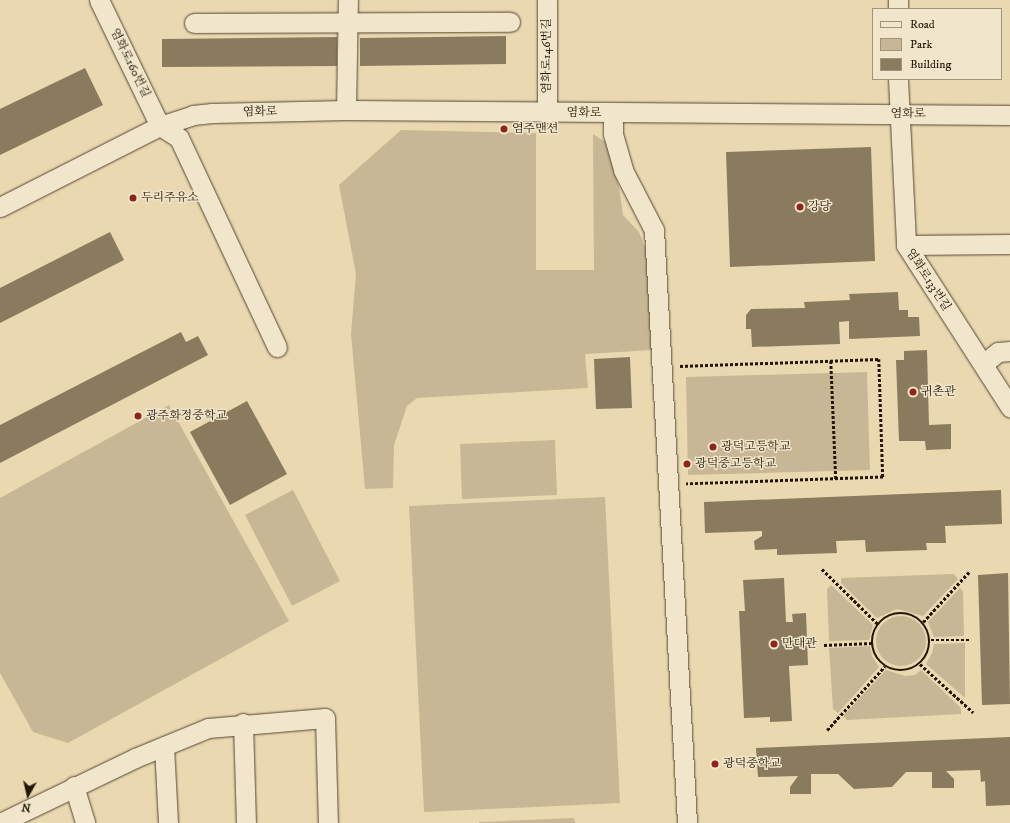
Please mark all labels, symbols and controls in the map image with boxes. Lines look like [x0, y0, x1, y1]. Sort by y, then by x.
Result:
legend [872, 8, 1002, 80]
text: Road [910, 17, 935, 32]
street label: 염화로146번길 [540, 18, 554, 94]
street label: 염화로160번길 [107, 26, 153, 100]
text: Park [910, 37, 932, 52]
text: Building [910, 57, 951, 72]
street label: 염화로 [242, 104, 278, 120]
street label: 염화로 [566, 105, 602, 121]
street label: 염화로 [891, 107, 925, 121]
place label: 염주맨션 [512, 122, 558, 136]
marker: 염주맨션 [499, 124, 509, 134]
place label: 두리주유소 [141, 191, 199, 205]
marker: 두리주유소 [128, 193, 138, 203]
place label: 강당 [808, 200, 831, 214]
marker: 강당 [795, 202, 805, 212]
street label: 염화로133번길 [903, 246, 953, 314]
place label: 귀촌관 [921, 385, 956, 399]
marker: 귀촌관 [908, 387, 918, 397]
place label: 광주화정중학교 [146, 409, 227, 423]
marker: 광주화정중학교 [133, 411, 143, 421]
place label: 광덕고등학교 [721, 440, 791, 454]
marker: 광덕고등학교 [708, 442, 718, 452]
place label: 광덕중고등학교 [695, 457, 776, 471]
marker: 광덕중고등학교 [682, 459, 692, 469]
place label: 만대관 [782, 637, 817, 651]
marker: 만대관 [769, 639, 779, 649]
place label: 광덕중학교 [723, 757, 781, 771]
marker: 광덕중학교 [710, 759, 720, 769]
north arrow [8, 775, 48, 815]
text: N [21, 799, 32, 814]

